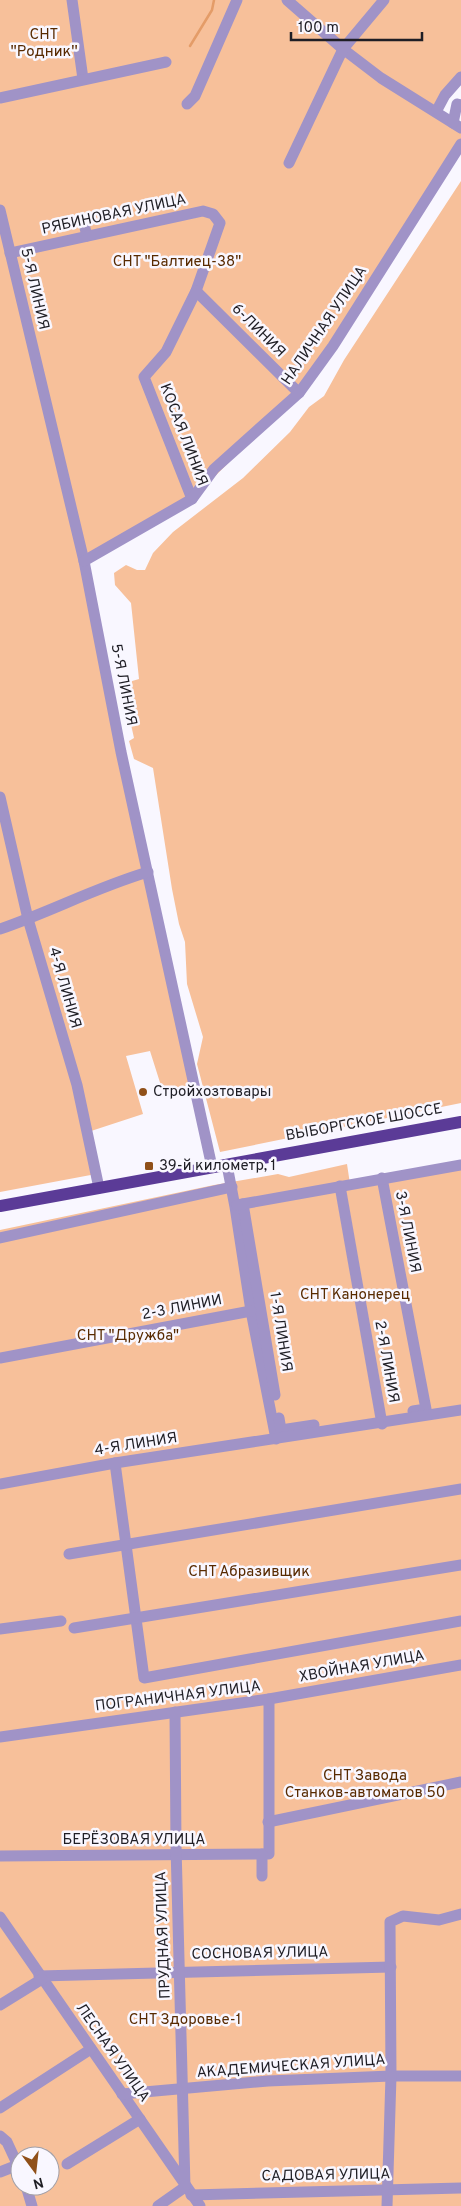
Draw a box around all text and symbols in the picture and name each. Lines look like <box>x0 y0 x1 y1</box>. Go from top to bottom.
scale bar <box>291 10 422 42</box>
text: 100 m <box>298 19 339 38</box>
park label: СНТ ''Родник'' <box>10 26 78 62</box>
street label: РЯБИНОВАЯ УЛИЦА <box>40 190 188 240</box>
street label: 5-Я ЛИНИЯ <box>15 246 53 332</box>
park label: СНТ "Балтиец-38" <box>113 253 241 272</box>
street label: НАЛИЧНАЯ УЛИЦА <box>278 263 372 389</box>
street label: 6-ЛИНИЯ <box>227 300 289 362</box>
street label: КОСАЯ ЛИНИЯ <box>155 381 211 489</box>
street label: 5-Я ЛИНИЯ <box>106 642 140 728</box>
street label: 4-Я ЛИНИЯ <box>43 945 85 1031</box>
place label: Стройхозтовары <box>153 1083 271 1102</box>
marker: Стройхозтовары <box>137 1086 149 1098</box>
street label: ВЫБОРГСКОЕ ШОССЕ <box>284 1100 444 1146</box>
place label: 39-й километр, 1 <box>159 1157 276 1176</box>
marker: 39-й километр, 1 <box>143 1160 155 1172</box>
street label: 3-Я ЛИНИЯ <box>390 1189 424 1275</box>
park label: СНТ Канонерец <box>300 1286 410 1305</box>
street label: 2-3 ЛИНИИ <box>140 1291 224 1325</box>
street label: 1-Я ЛИНИЯ <box>264 1291 296 1373</box>
street label: 2-Я ЛИНИЯ <box>369 1319 403 1405</box>
park label: СНТ "Дружба" <box>77 1327 179 1346</box>
street label: 4-Я ЛИНИЯ <box>93 1429 179 1461</box>
park label: СНТ Абразивщик <box>188 1563 310 1582</box>
street label: ХВОЙНАЯ УЛИЦА <box>297 1645 426 1687</box>
street label: ПОГРАНИЧНАЯ УЛИЦА <box>94 1677 262 1717</box>
park label: СНТ Завода Станков-автоматов 50 <box>285 1767 445 1803</box>
street label: БЕРЁЗОВАЯ УЛИЦА <box>63 1830 205 1850</box>
street label: ПРУДНАЯ УЛИЦА <box>152 1871 176 1999</box>
street label: СОСНОВАЯ УЛИЦА <box>191 1943 329 1965</box>
street label: ЛЕСНАЯ УЛИЦА <box>71 2000 153 2106</box>
park label: СНТ Здоровье-1 <box>129 2011 241 2030</box>
street label: АКАДЕМИЧЕСКАЯ УЛИЦА <box>196 2051 386 2083</box>
north arrow <box>10 2146 60 2196</box>
street label: САДОВАЯ УЛИЦА <box>261 2165 391 2187</box>
text: N <box>31 2173 45 2192</box>

